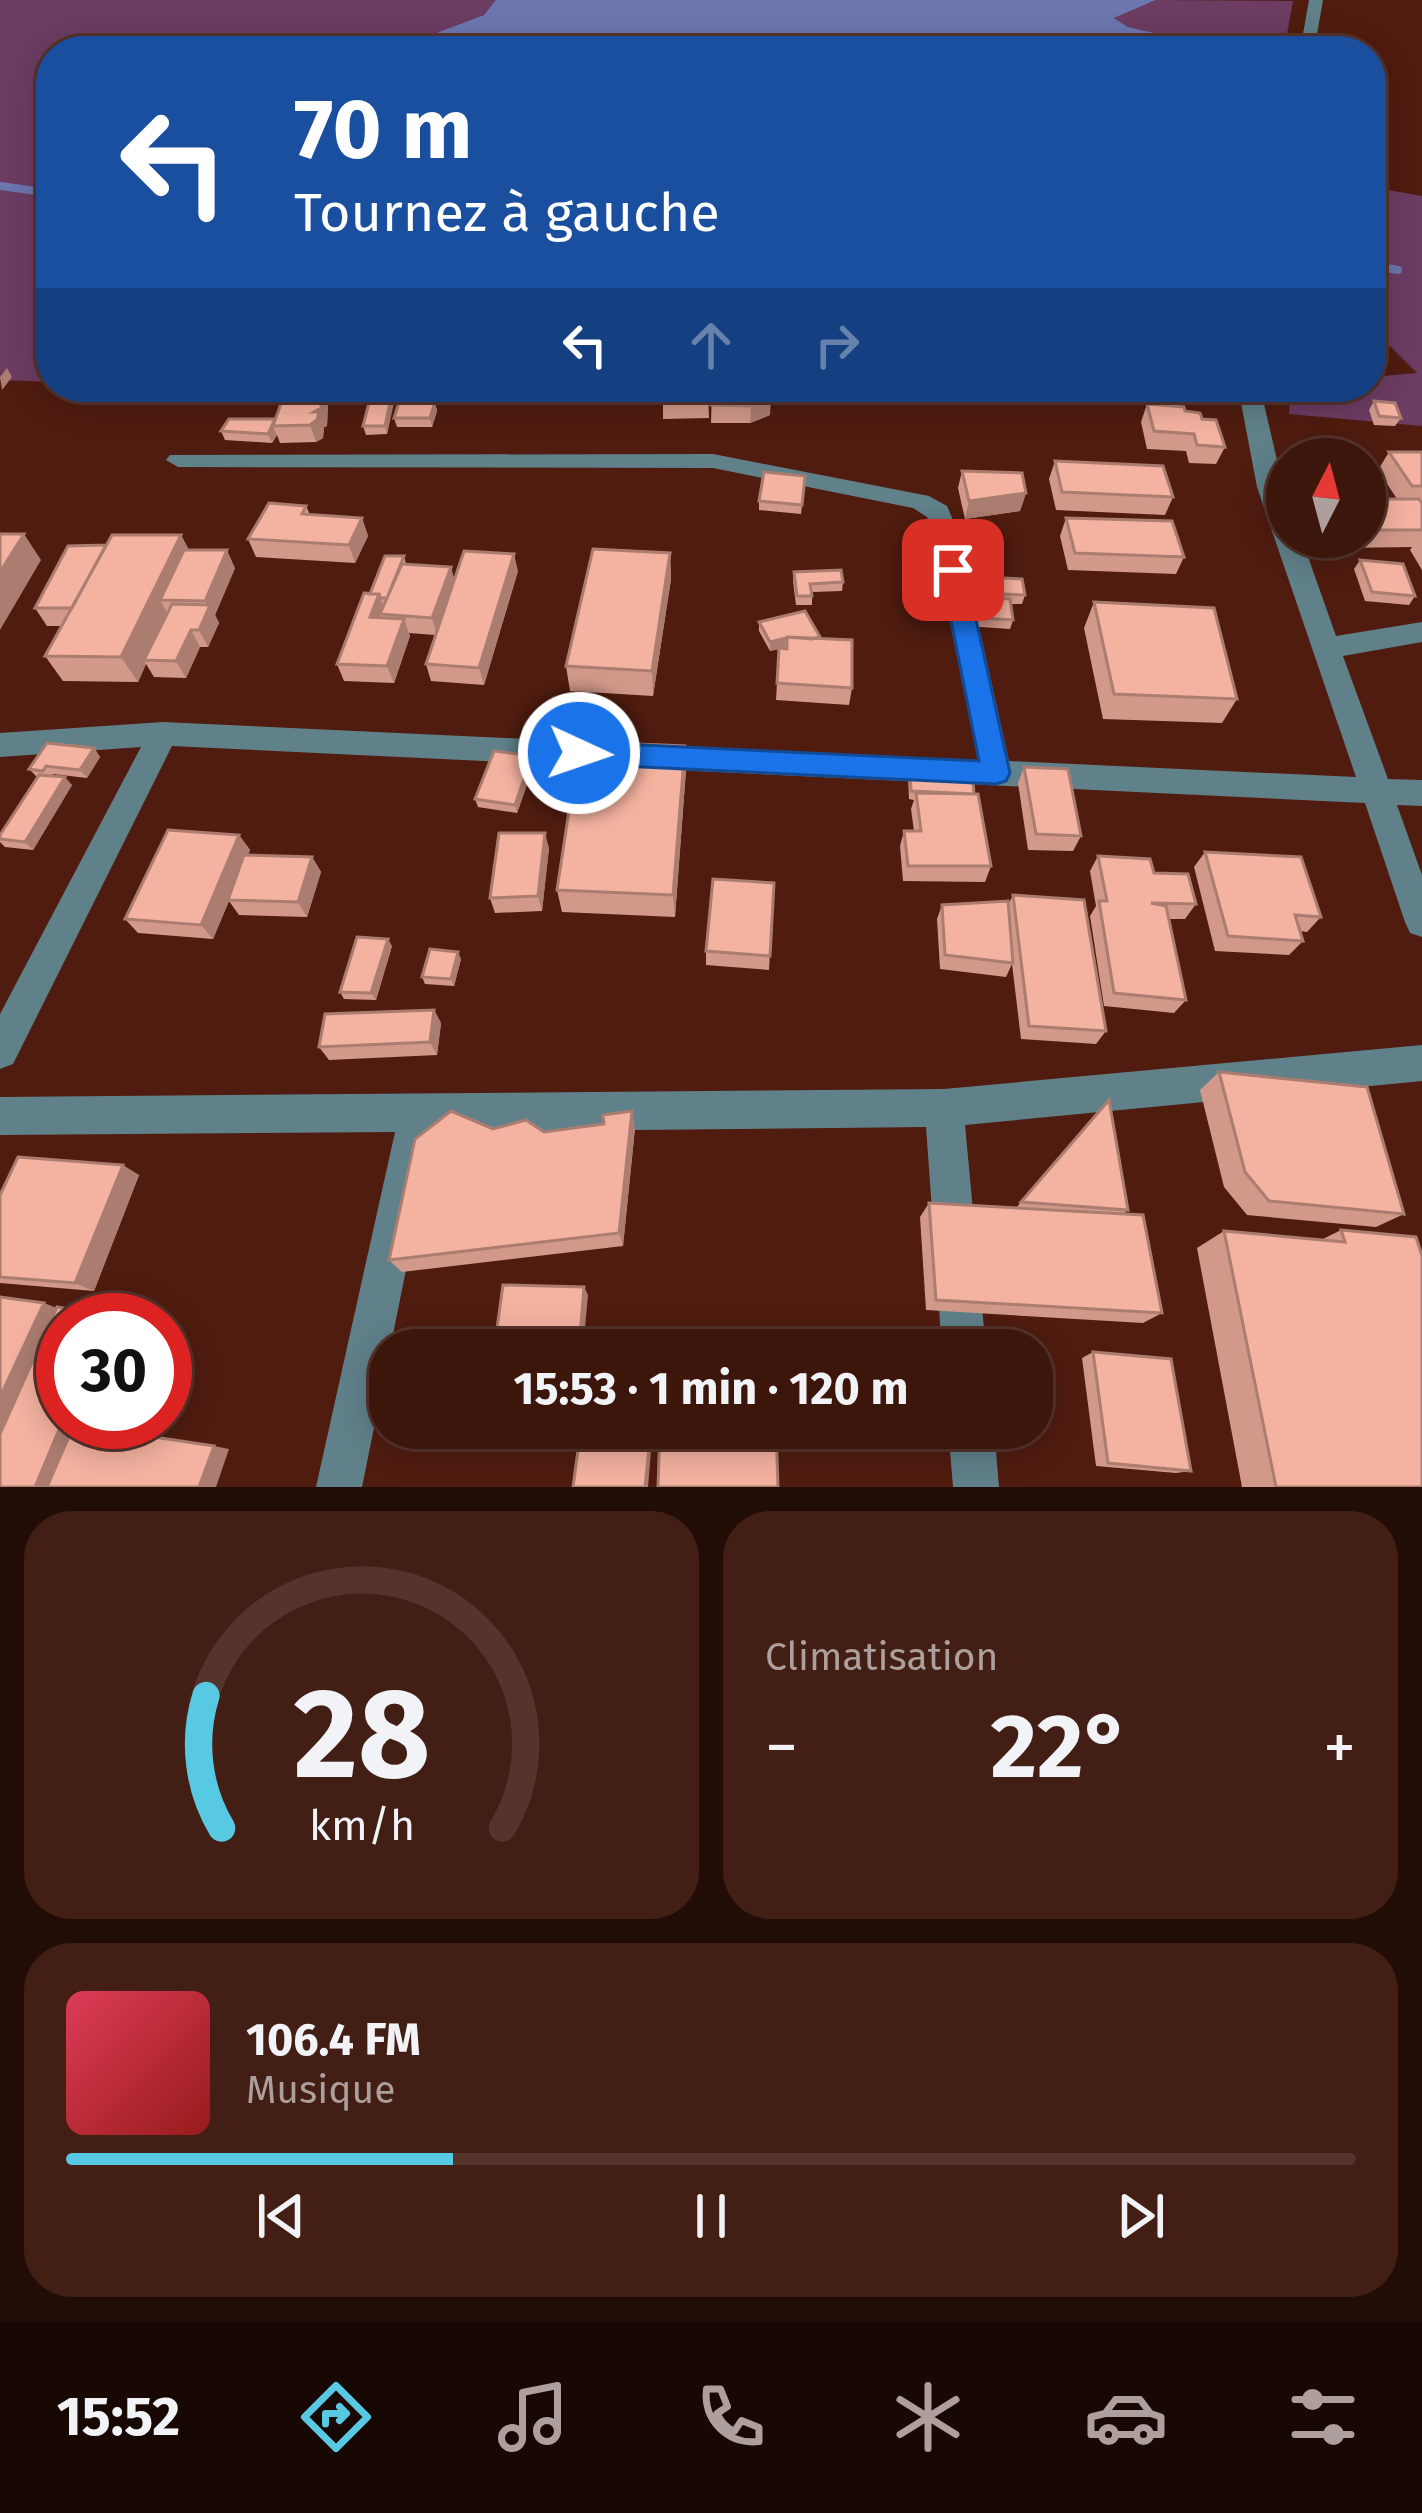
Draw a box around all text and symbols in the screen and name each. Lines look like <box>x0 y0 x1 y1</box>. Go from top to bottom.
text: 70 m <box>294 79 472 180</box>
icon: left <box>96 84 252 240</box>
text: Tournez à gauche <box>294 181 720 245</box>
icon: left <box>552 312 618 378</box>
icon: ahead <box>678 312 744 378</box>
icon: right <box>804 312 870 378</box>
north arrow <box>1266 438 1386 558</box>
map controls <box>1266 438 1386 558</box>
pin <box>902 519 1004 621</box>
icon: arrive <box>920 537 986 603</box>
position arrow <box>516 690 642 816</box>
speed limit sign: 30 <box>36 1293 192 1449</box>
text: 15:53 · 1 min · 120 m <box>514 1362 908 1416</box>
text: Climatisation <box>765 1634 998 1680</box>
text: 28 <box>293 1660 430 1810</box>
text: 22° <box>991 1693 1131 1801</box>
text: − <box>765 1708 798 1787</box>
text: + <box>1323 1708 1356 1787</box>
text: km/h <box>308 1800 415 1851</box>
text: 106.4 FM <box>246 2013 421 2067</box>
text: Musique <box>246 2067 396 2113</box>
icon: previous <box>248 2183 314 2249</box>
icon: pause <box>678 2183 744 2249</box>
icon: next <box>1108 2183 1174 2249</box>
icon: directions <box>294 2375 378 2459</box>
icon: music <box>491 2375 575 2459</box>
icon: phone <box>689 2375 773 2459</box>
icon: climate <box>886 2375 970 2459</box>
icon: car <box>1084 2375 1168 2459</box>
icon: filters <box>1281 2375 1365 2459</box>
text: 15:52 <box>57 2385 180 2449</box>

